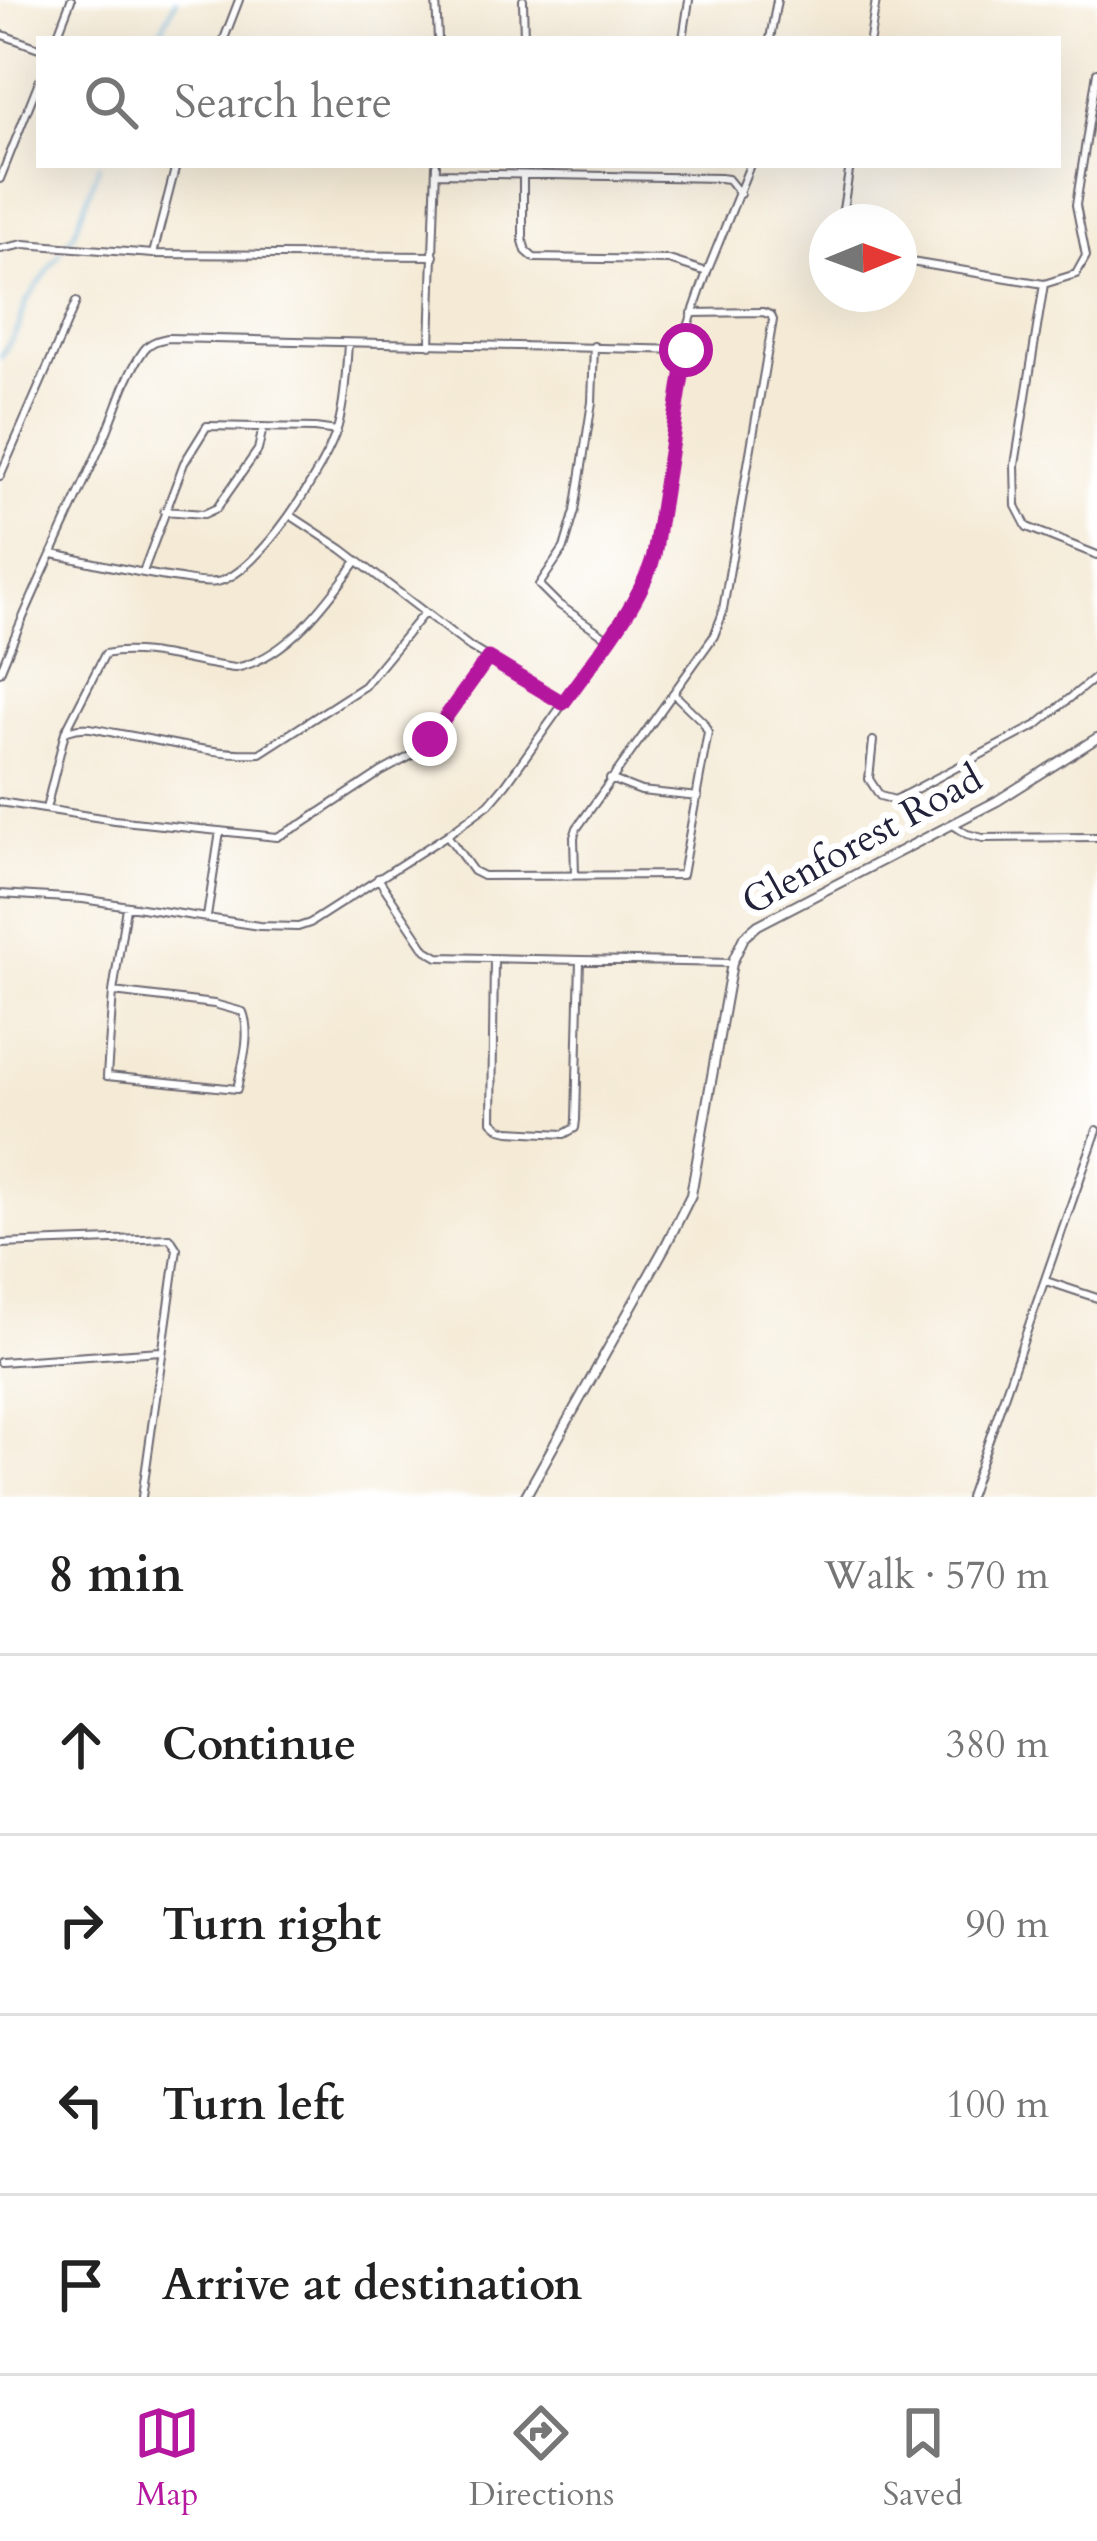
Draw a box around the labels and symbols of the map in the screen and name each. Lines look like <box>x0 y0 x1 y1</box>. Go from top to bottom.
north arrow <box>809 204 917 312</box>
route start <box>659 323 713 377</box>
route end <box>403 712 457 766</box>
street label: Glenforest Road <box>732 752 992 928</box>

